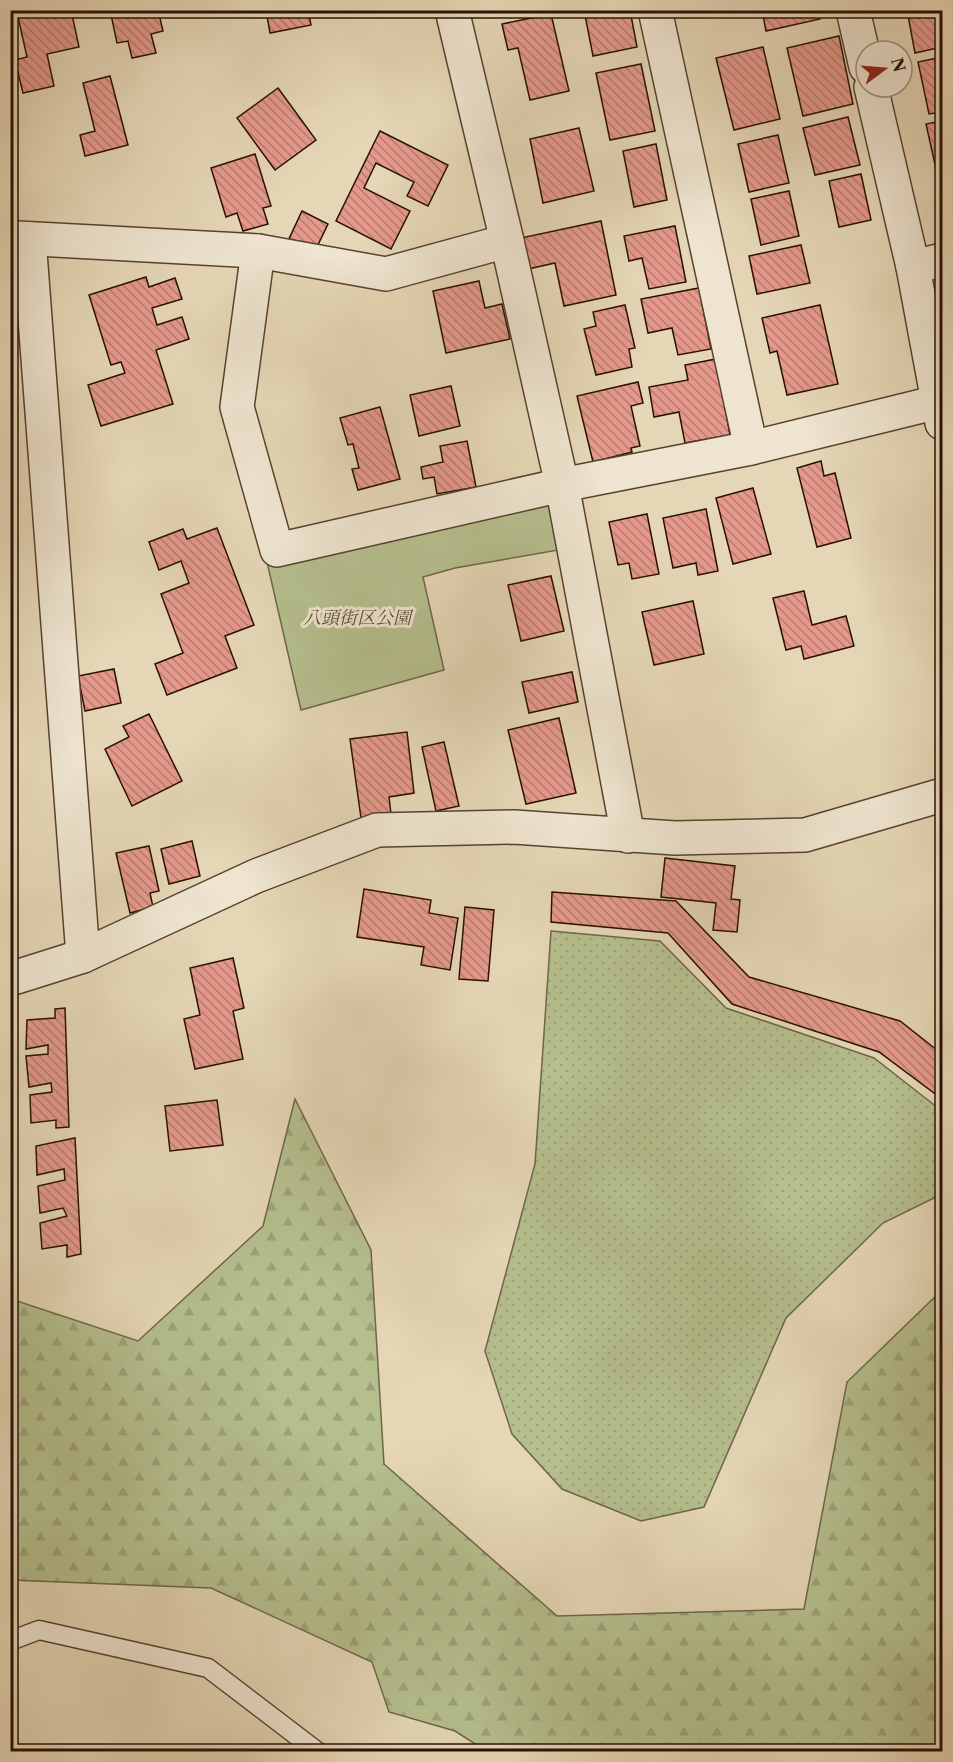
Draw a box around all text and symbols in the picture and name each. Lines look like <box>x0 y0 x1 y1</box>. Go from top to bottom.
north arrow <box>854 39 914 99</box>
text: N <box>887 55 910 74</box>
park label: 八頭街区公園 <box>303 607 414 629</box>

